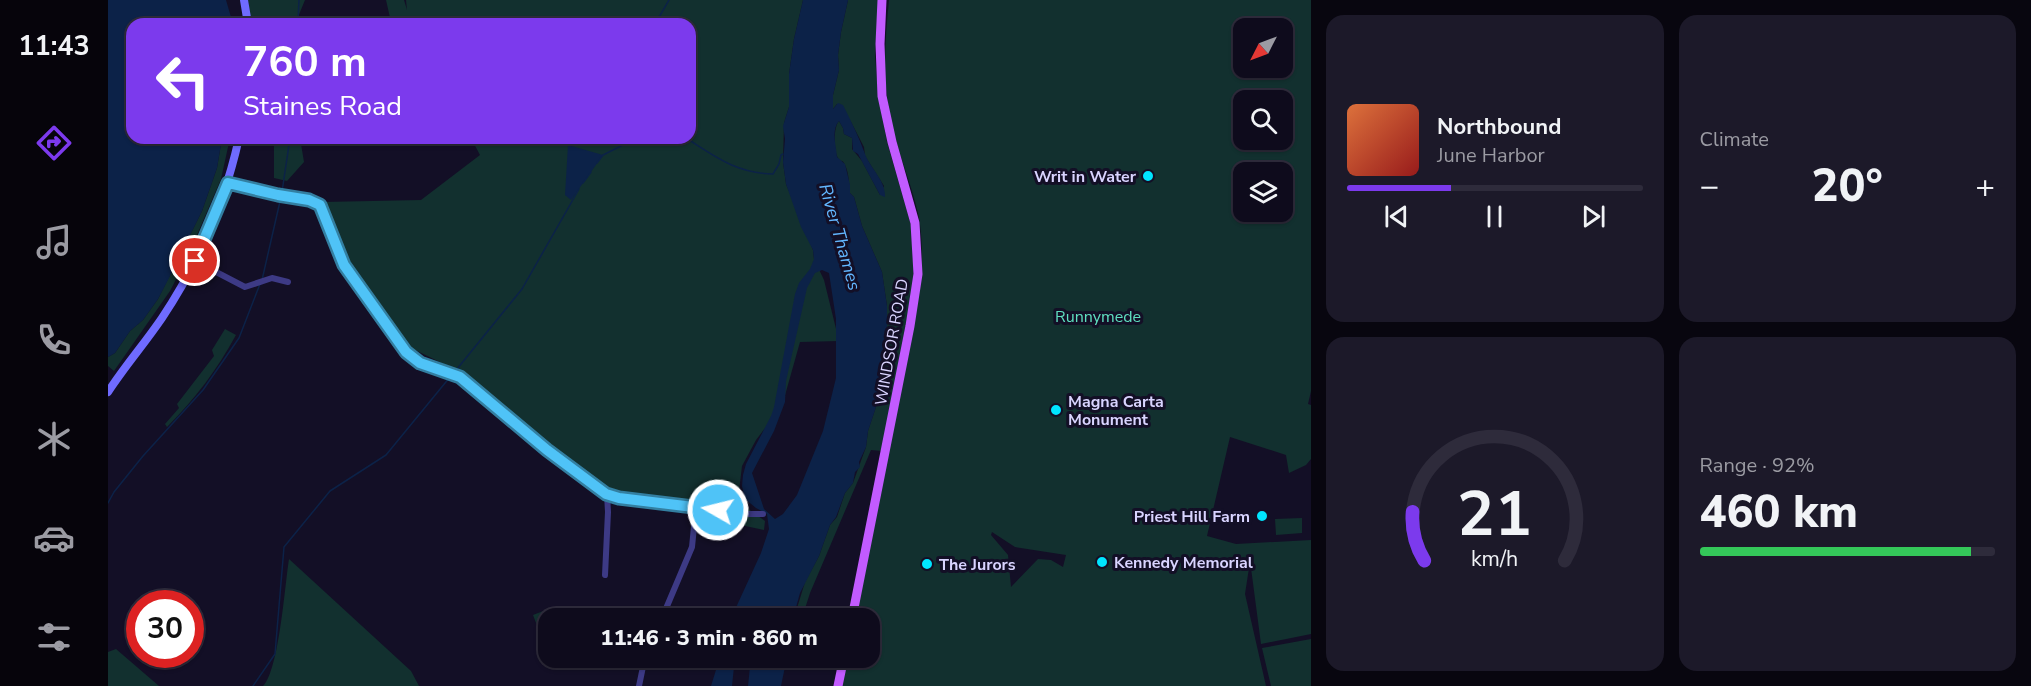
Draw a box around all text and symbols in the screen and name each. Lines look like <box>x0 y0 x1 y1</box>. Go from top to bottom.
north arrow <box>1233 18 1293 78</box>
map controls <box>1233 18 1293 222</box>
text: 11:43 <box>18 28 90 65</box>
text: 760 m <box>243 34 367 91</box>
icon: left <box>144 42 222 120</box>
text: Staines Road <box>243 88 402 125</box>
button: search <box>1233 90 1293 150</box>
text: Northbound <box>1437 112 1561 142</box>
icon: directions <box>33 122 75 164</box>
text: Climate <box>1700 126 1769 153</box>
text: June Harbor <box>1437 142 1545 169</box>
text: 20° <box>1812 156 1883 217</box>
button: layers <box>1233 162 1293 222</box>
text: − <box>1700 164 1719 209</box>
text: + <box>1975 164 1995 209</box>
place label: Writ in Water <box>1034 166 1137 188</box>
marker: Writ in Water <box>1141 169 1155 183</box>
water label: River Thames <box>813 181 867 293</box>
icon: previous <box>1380 200 1413 233</box>
icon: pause <box>1478 200 1511 233</box>
icon: next <box>1577 200 1610 233</box>
icon: music <box>33 221 75 263</box>
pin <box>169 235 220 286</box>
icon: arrive <box>178 244 211 277</box>
street label: WINDSOR ROAD <box>870 277 914 407</box>
park label: Runnymede <box>1055 306 1141 328</box>
icon: phone <box>33 319 75 361</box>
place label: Magna Carta Monument <box>1068 391 1164 431</box>
marker: Magna Carta Monument <box>1049 403 1063 417</box>
icon: climate <box>33 418 75 460</box>
text: Range · 92% <box>1700 452 1815 479</box>
text: 21 <box>1457 472 1532 557</box>
position arrow <box>686 478 750 542</box>
text: 460 km <box>1700 482 1858 543</box>
place label: Priest Hill Farm <box>1134 506 1250 528</box>
marker: Priest Hill Farm <box>1255 509 1269 523</box>
icon: car <box>33 517 75 559</box>
text: km/h <box>1471 544 1518 574</box>
place label: Kennedy Memorial <box>1114 552 1253 574</box>
place label: The Jurors <box>939 554 1016 576</box>
marker: Kennedy Memorial <box>1095 555 1109 569</box>
marker: The Jurors <box>920 557 934 571</box>
speed limit sign: 30 <box>126 590 204 668</box>
icon: filters <box>33 616 75 658</box>
text: 11:46 · 3 min · 860 m <box>600 623 818 653</box>

